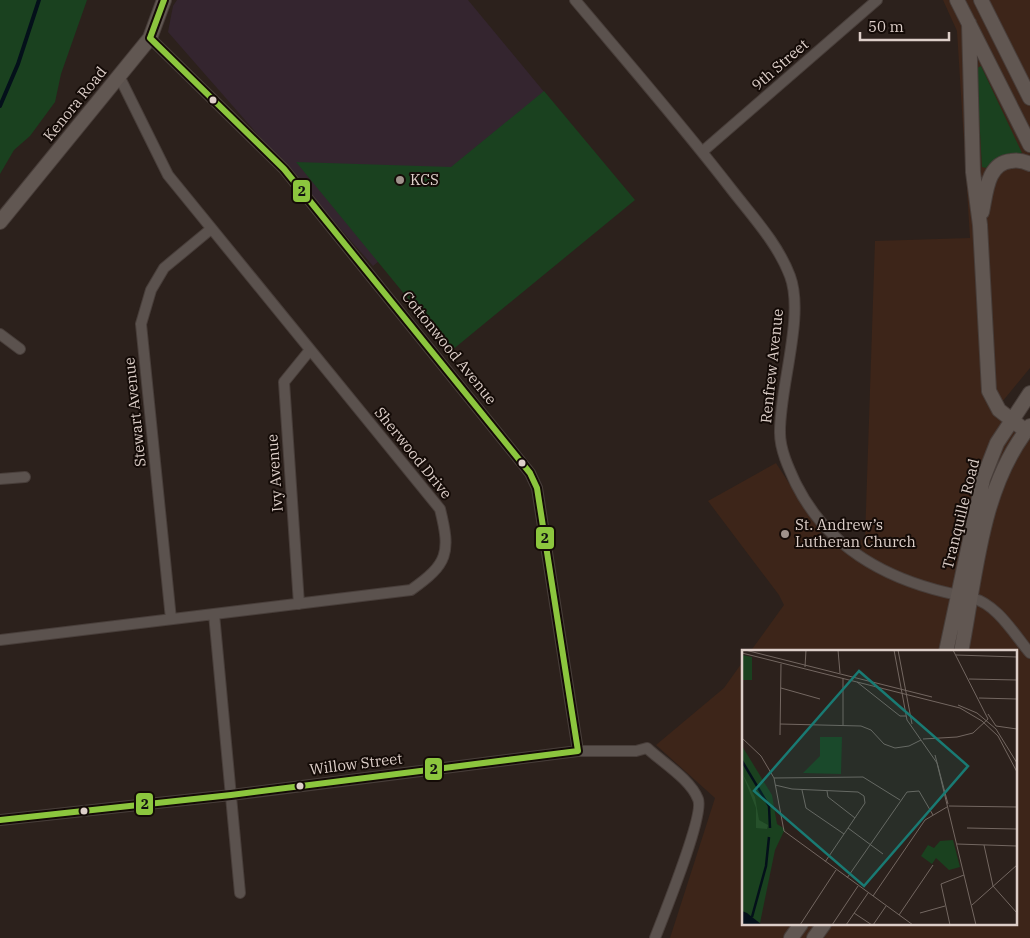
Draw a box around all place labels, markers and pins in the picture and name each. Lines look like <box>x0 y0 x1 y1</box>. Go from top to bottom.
unlabelled marker <box>208 95 218 105</box>
place label: KCS <box>410 170 439 189</box>
marker: KCS <box>394 174 406 186</box>
unlabelled marker <box>517 458 527 468</box>
place label: St. Andrew’s Lutheran Church <box>795 515 916 551</box>
marker: St. Andrew’s Lutheran Church <box>779 528 791 540</box>
unlabelled marker <box>295 781 305 791</box>
unlabelled marker <box>79 806 89 816</box>

